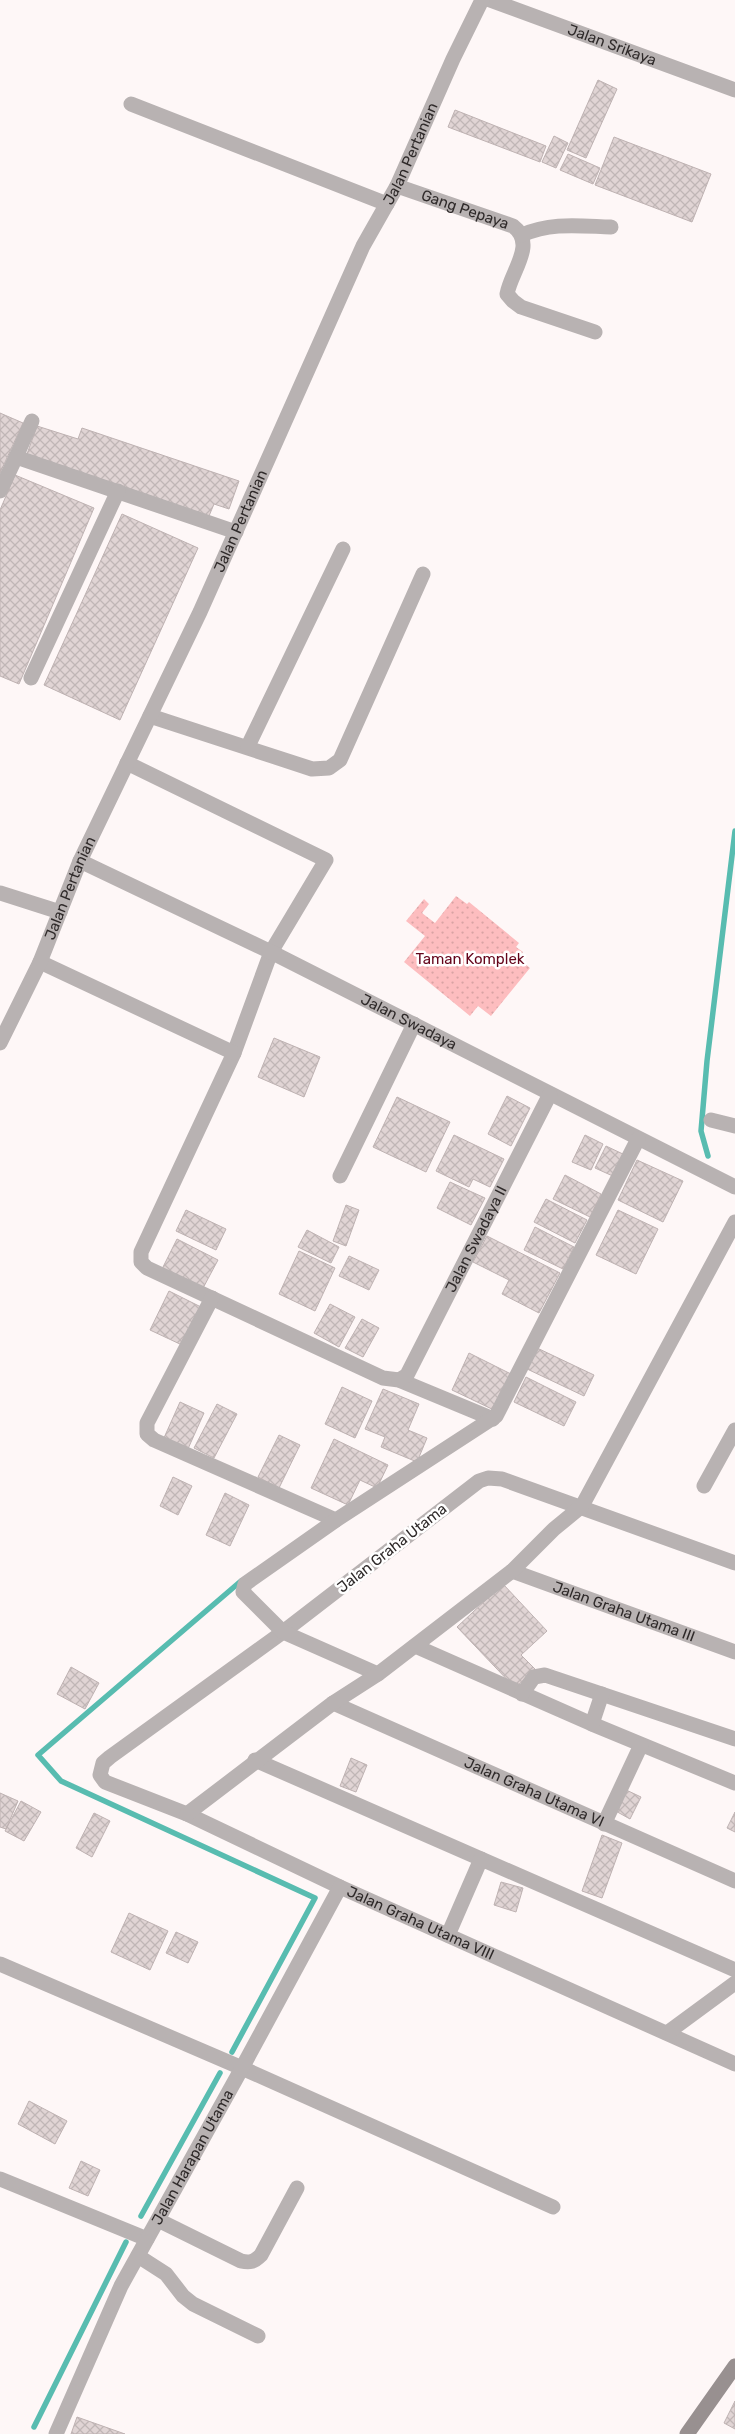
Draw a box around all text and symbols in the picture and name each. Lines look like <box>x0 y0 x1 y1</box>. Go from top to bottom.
street label: Jalan Srikaya <box>565 20 659 69</box>
street label: Jalan Pertanian <box>379 100 442 208</box>
street label: Gang Pepaya <box>419 186 511 233</box>
street label: Jalan Pertanian <box>210 467 271 575</box>
street label: Jalan Pertanian <box>41 833 99 943</box>
park label: Taman Komplek <box>415 950 525 968</box>
street label: Jalan Swadaya <box>358 990 460 1054</box>
street label: Jalan Swadaya II <box>442 1183 511 1295</box>
street label: Jalan Graha Utama <box>334 1500 450 1596</box>
street label: Jalan Graha Utama III <box>550 1578 697 1646</box>
street label: Jalan Graha Utama VI <box>461 1753 607 1831</box>
street label: Jalan Graha Utama VIII <box>344 1882 497 1964</box>
street label: Jalan Harapan Utama <box>148 2087 237 2228</box>

